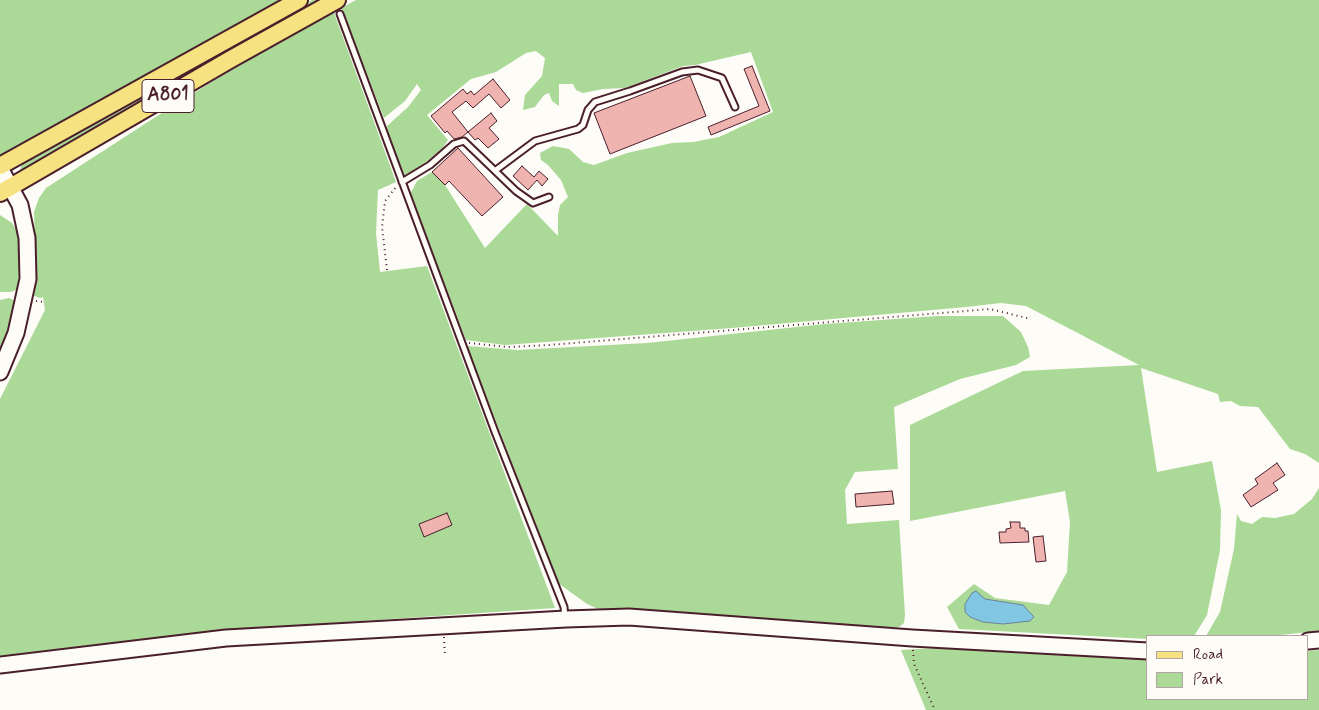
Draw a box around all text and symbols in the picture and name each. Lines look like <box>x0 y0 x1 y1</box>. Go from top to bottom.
road number: A801 <box>142 80 194 112</box>
legend <box>1146 635 1309 700</box>
text: Road <box>1193 645 1223 665</box>
text: Park <box>1193 670 1223 690</box>

